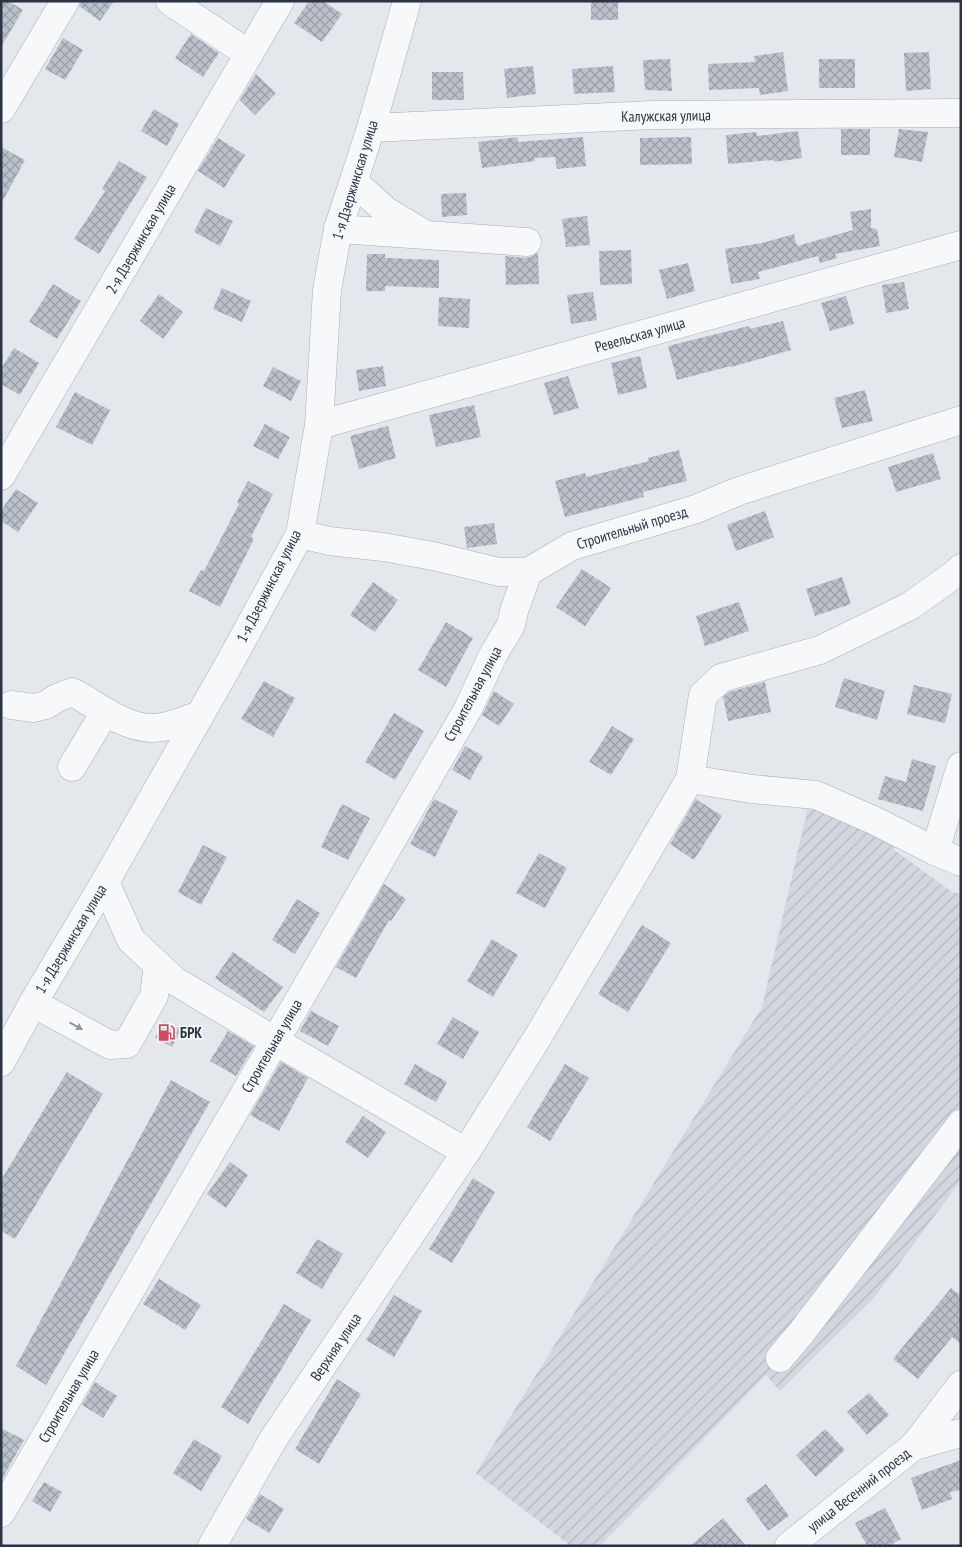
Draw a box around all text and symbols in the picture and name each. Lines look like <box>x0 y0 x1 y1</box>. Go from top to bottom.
street label: Калужская улица <box>621 105 711 126</box>
street label: 1-я Дзержинская улица <box>327 118 382 242</box>
street label: 2-я Дзержинская улица <box>101 180 180 297</box>
street label: Ревельская улица <box>593 313 687 356</box>
street label: Строительный проезд <box>574 502 690 553</box>
street label: 1-я Дзержинская улица <box>232 526 305 645</box>
street label: Строительная улица <box>440 643 506 745</box>
street label: 1-я Дзержинская улица <box>31 881 111 997</box>
street label: Строительная улица <box>237 996 306 1096</box>
one-way arrow <box>69 1022 84 1030</box>
fuel station icon: БРК <box>156 1023 176 1043</box>
place label: БРК <box>180 1023 202 1042</box>
street label: Верхняя улица <box>306 1309 365 1384</box>
street label: Строительная улица <box>34 1346 103 1446</box>
street label: улица Весенний проезд <box>803 1443 914 1536</box>

